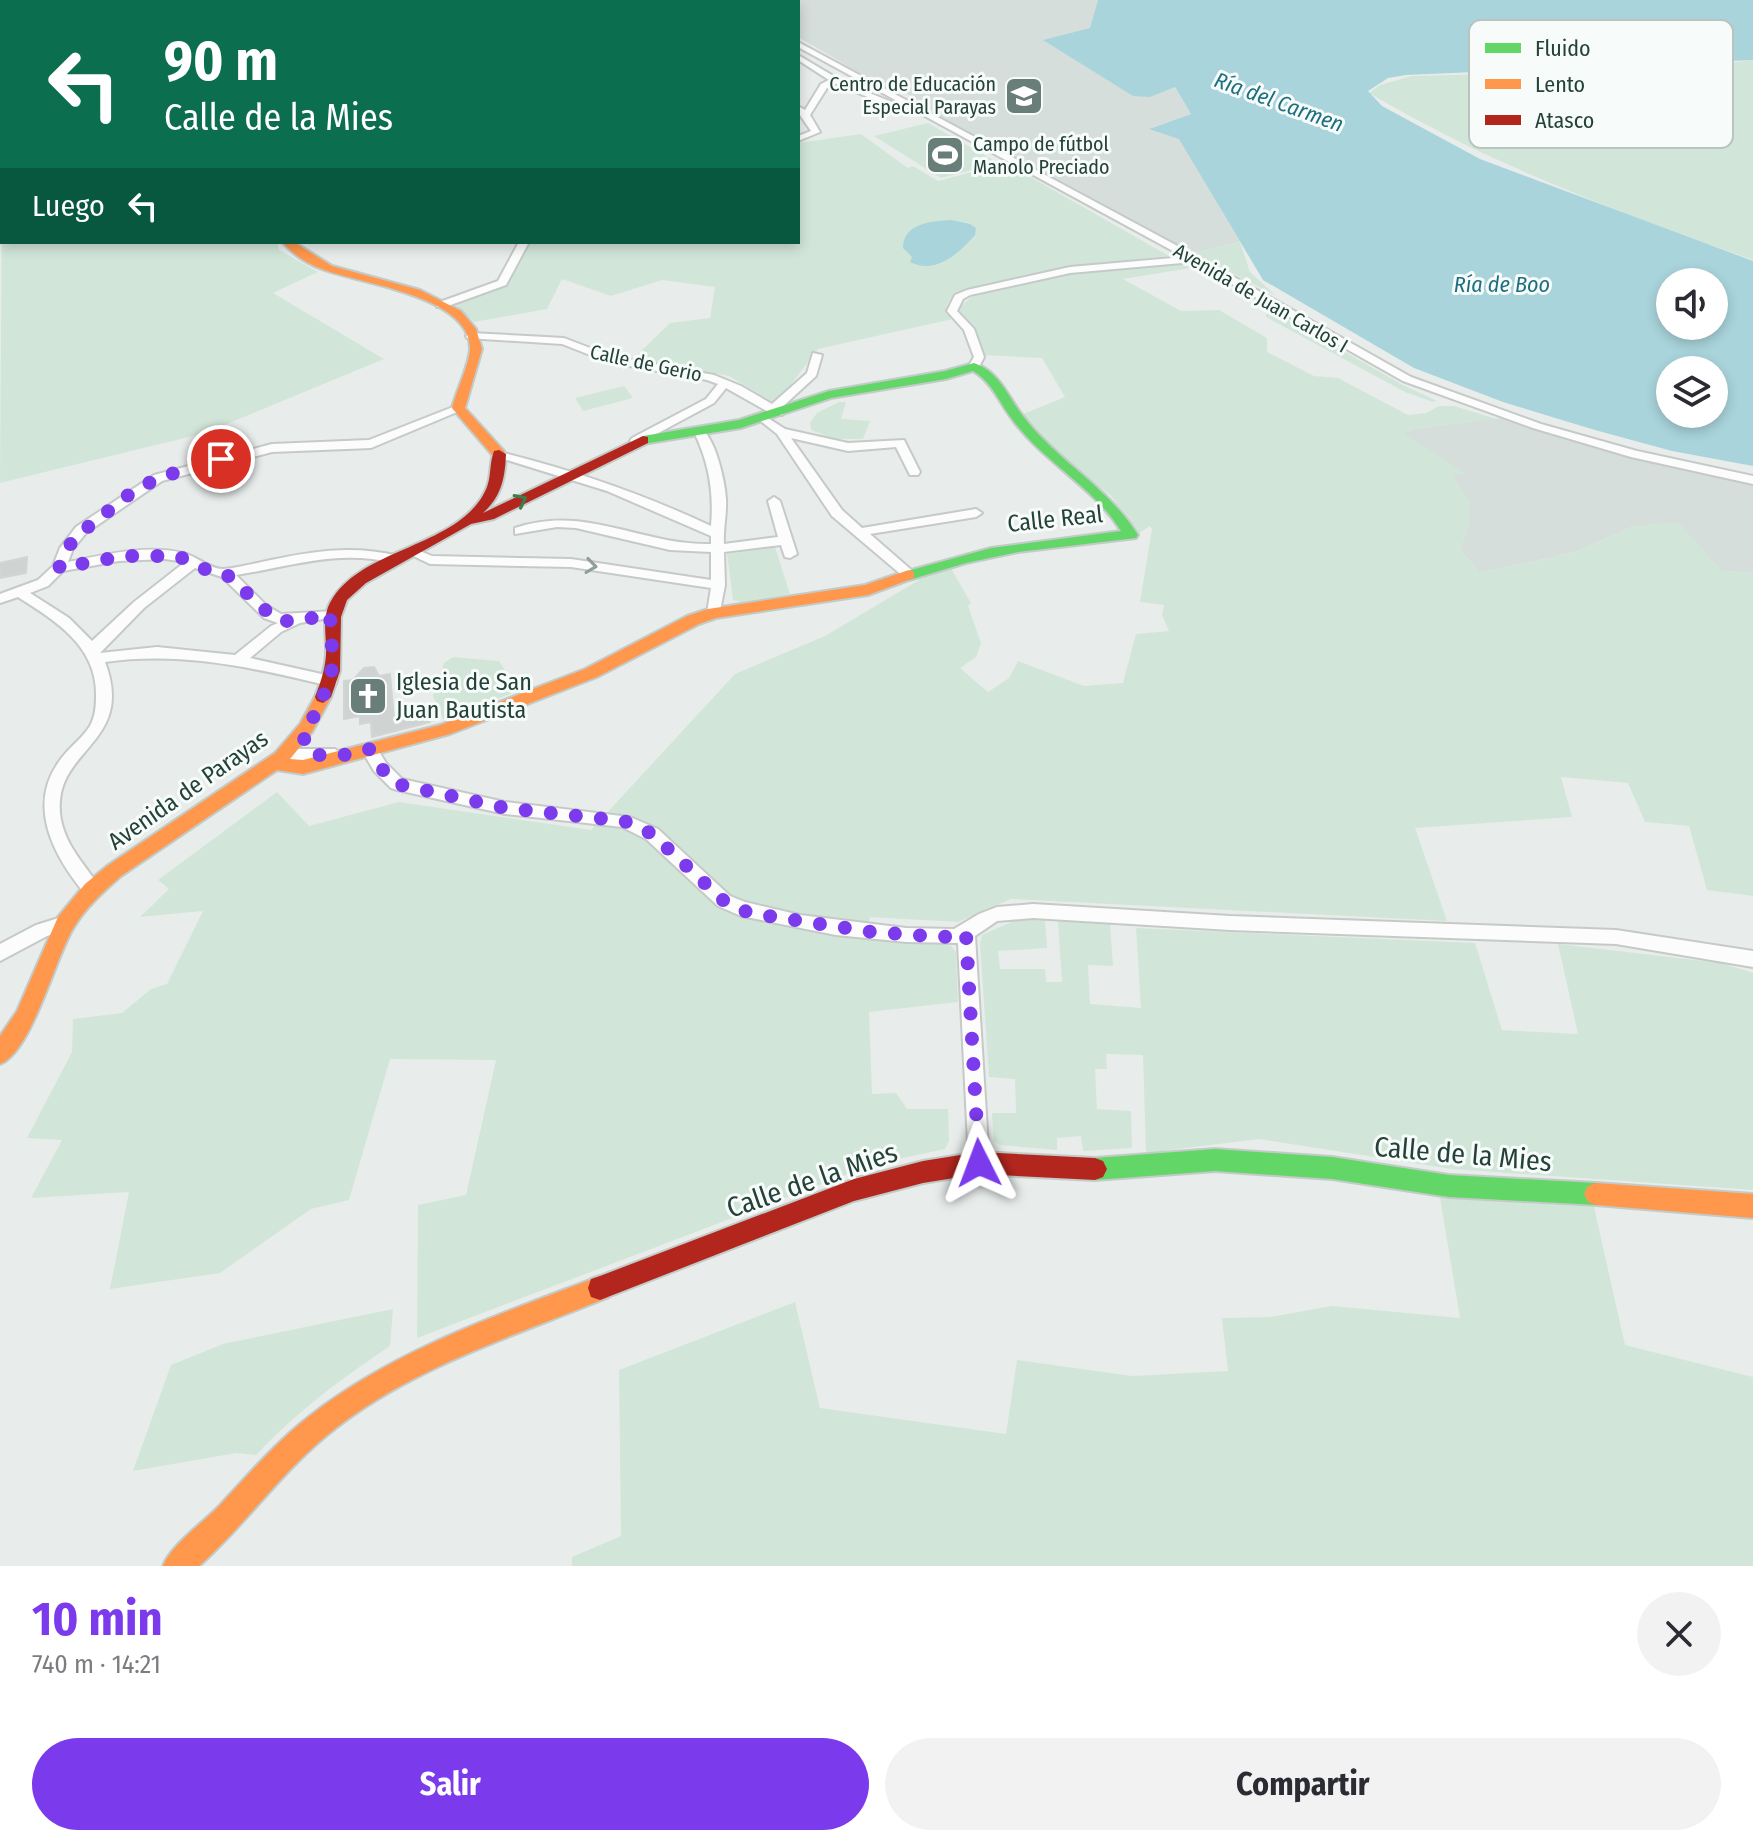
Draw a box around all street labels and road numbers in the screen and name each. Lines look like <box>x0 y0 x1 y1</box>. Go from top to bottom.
street label: Avenida de Juan Carlos I <box>1170 238 1352 358</box>
street label: Calle de Gerio <box>588 339 704 387</box>
street label: Calle Real <box>1006 500 1104 538</box>
street label: Avenida de Parayas <box>103 724 273 856</box>
street label: Calle de la Mies <box>1373 1130 1553 1178</box>
street label: Calle de la Mies <box>722 1135 902 1225</box>

